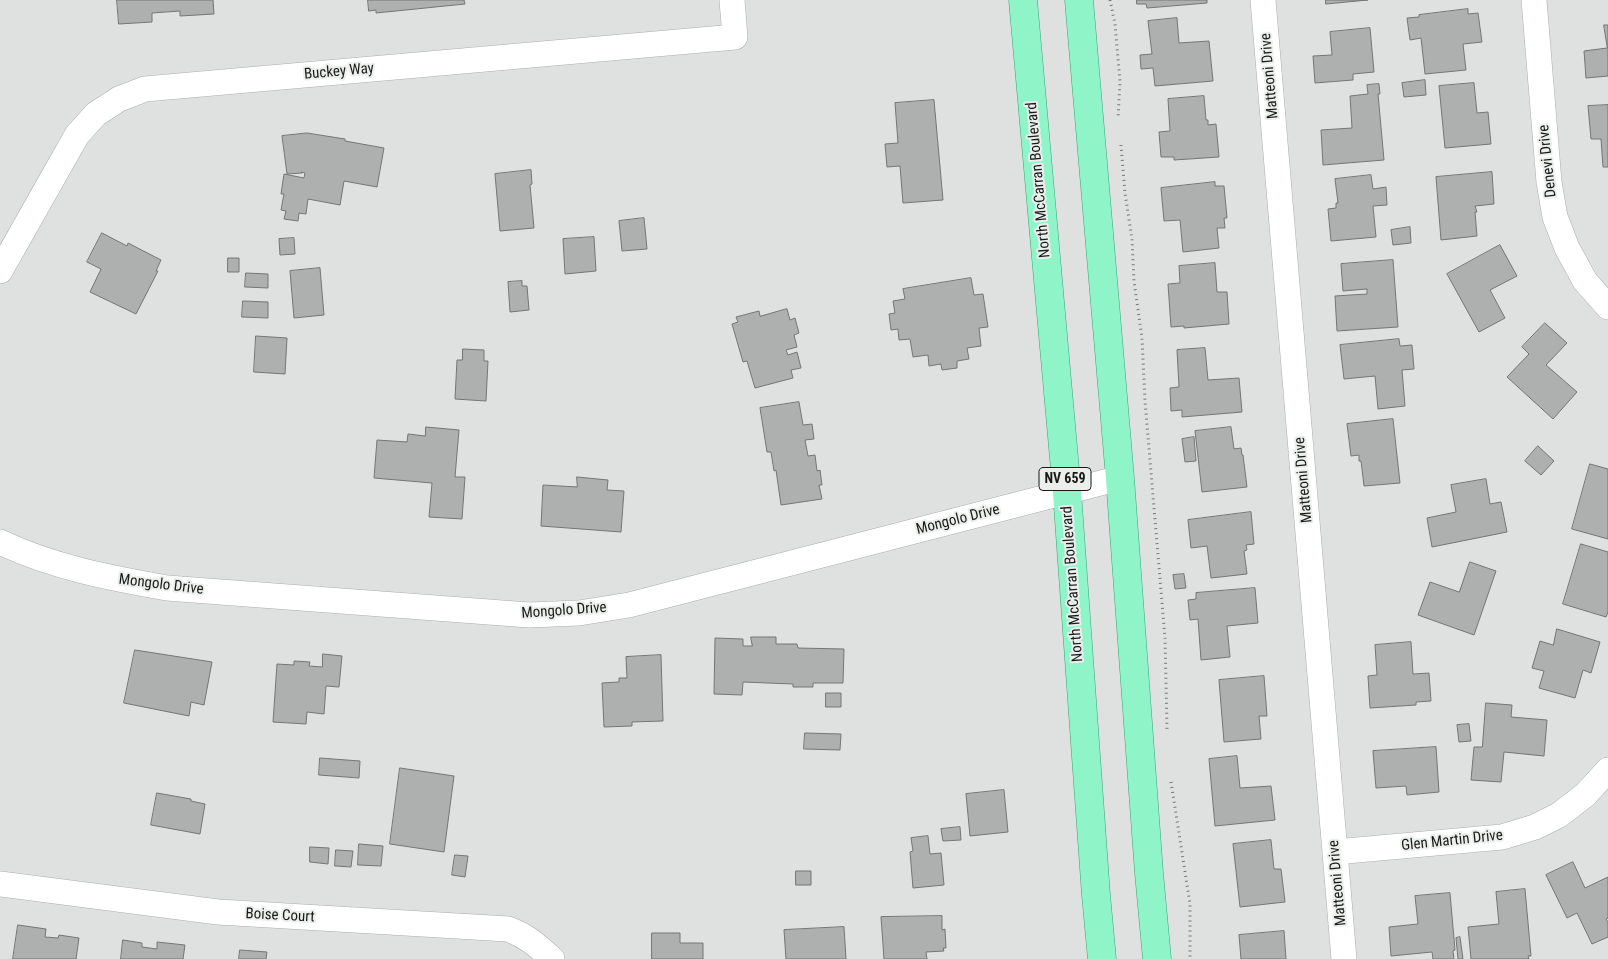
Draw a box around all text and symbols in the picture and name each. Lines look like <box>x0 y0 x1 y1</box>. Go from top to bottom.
street label: Matteoni Drive <box>1257 32 1283 120</box>
street label: Buckey Way <box>303 60 375 84</box>
street label: North McCarran Boulevard <box>1023 101 1055 259</box>
street label: Denevi Drive <box>1535 124 1561 198</box>
street label: Matteoni Drive <box>1291 436 1317 524</box>
road number: NV 659 <box>1039 468 1091 490</box>
street label: Mongolo Drive <box>914 501 1002 539</box>
street label: North McCarran Boulevard <box>1059 505 1087 663</box>
street label: Mongolo Drive <box>118 571 204 599</box>
street label: Mongolo Drive <box>521 599 607 623</box>
street label: Glen Martin Drive <box>1400 827 1504 855</box>
street label: Matteoni Drive <box>1325 839 1351 927</box>
street label: Boise Court <box>245 905 315 927</box>

